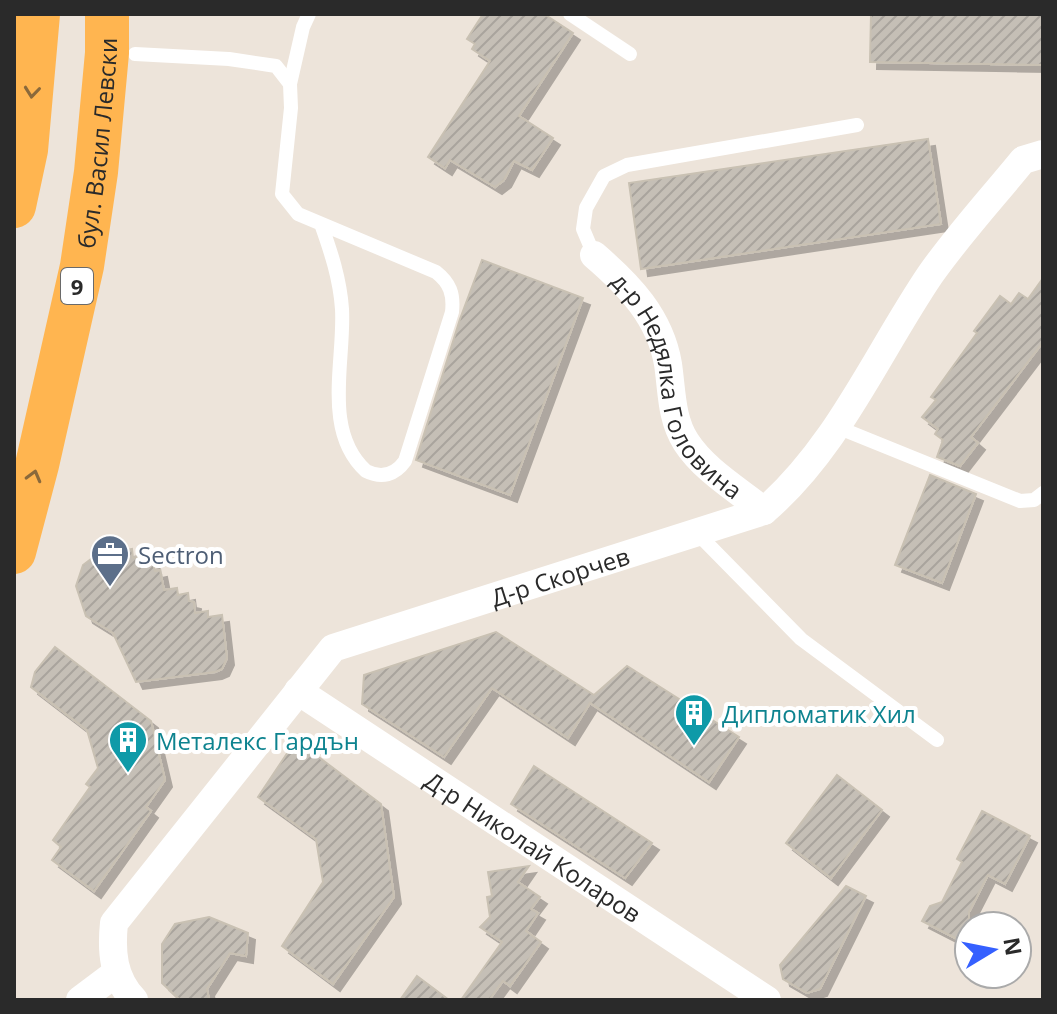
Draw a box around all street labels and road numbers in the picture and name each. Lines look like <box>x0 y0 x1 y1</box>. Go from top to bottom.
street label: бул. Васил Левски <box>68 38 124 250</box>
street label: д-р Недялка Головина <box>605 264 750 506</box>
road number: 9 <box>61 268 93 304</box>
street label: Д-р Скорчев <box>486 538 633 613</box>
street label: Д-р Николай Коларов <box>419 763 648 929</box>

